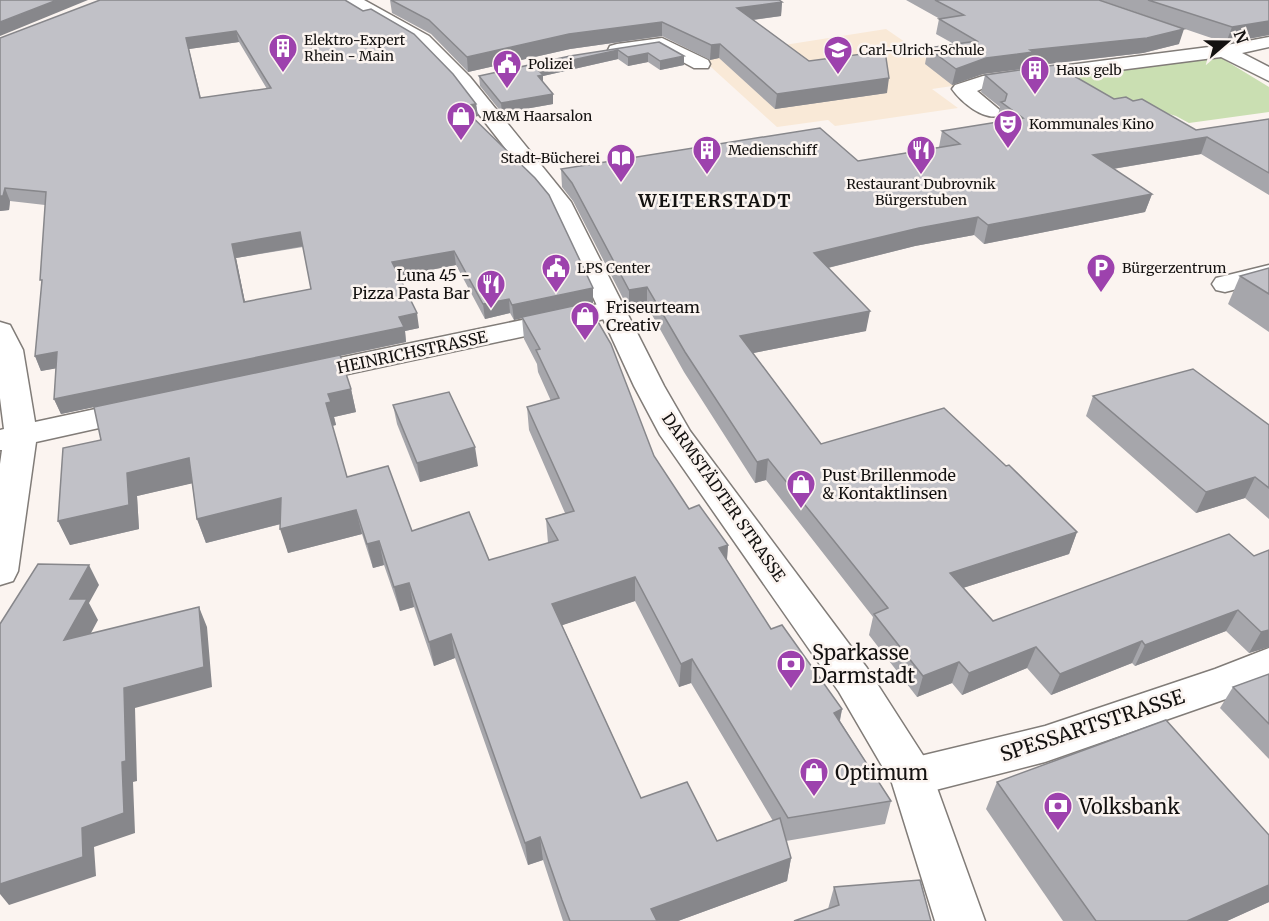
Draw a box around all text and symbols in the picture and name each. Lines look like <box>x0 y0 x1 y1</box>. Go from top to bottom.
north arrow <box>1197 12 1257 72</box>
text: N <box>1230 28 1253 47</box>
place label: Elektro-Expert Rhein - Main <box>304 31 406 65</box>
building icon: Elektro-Expert Rhein - Main <box>267 32 299 74</box>
school or university icon: Carl-Ulrich-Schule <box>822 34 854 76</box>
place label: Carl-Ulrich-Schule <box>859 41 984 59</box>
public building icon: Polizei <box>491 48 523 90</box>
building icon: Haus gelb <box>1019 54 1051 96</box>
place label: Polizei <box>528 55 574 73</box>
place label: Haus gelb <box>1056 61 1122 79</box>
shop icon: M&M Haarsalon <box>445 100 477 142</box>
place label: M&M Haarsalon <box>482 107 592 125</box>
theatre icon: Kommunales Kino <box>992 108 1024 150</box>
place label: Kommunales Kino <box>1029 115 1154 133</box>
building icon: Medienschiff <box>691 134 723 176</box>
restaurant icon: Restaurant Dubrovnik Bürgerstuben <box>905 134 937 176</box>
place label: Medienschiff <box>728 141 818 159</box>
library icon: Stadt-Bücherei <box>605 142 637 184</box>
place label: Stadt-Bücherei <box>500 149 600 167</box>
place label: Restaurant Dubrovnik Bürgerstuben <box>846 175 996 209</box>
district label: WEITERSTADT <box>637 189 792 212</box>
public building icon: LPS Center <box>540 252 572 294</box>
parking icon: Bürgerzentrum <box>1085 252 1117 294</box>
place label: LPS Center <box>577 259 650 277</box>
place label: Bürgerzentrum <box>1122 259 1226 277</box>
place label: Luna 45 - Pizza Pasta Bar <box>352 265 470 303</box>
restaurant icon: Luna 45 - Pizza Pasta Bar <box>475 268 507 310</box>
place label: Friseurteam Creativ <box>606 297 700 335</box>
shop icon: Friseurteam Creativ <box>569 300 601 342</box>
street label: HEINRICHSTRASSE <box>335 326 490 378</box>
street label: DARMSTÄDTER STRASSE <box>658 409 790 586</box>
place label: Pust Brillenmode & Kontaktlinsen <box>822 465 956 503</box>
shop icon: Pust Brillenmode & Kontaktlinsen <box>785 468 817 510</box>
place label: Sparkasse Darmstadt <box>812 640 915 688</box>
bank icon: Sparkasse Darmstadt <box>775 648 807 690</box>
street label: SPESSARTSTRASSE <box>997 683 1188 767</box>
shop icon: Optimum <box>798 756 830 798</box>
place label: Optimum <box>835 760 928 785</box>
bank icon: Volksbank <box>1042 790 1074 832</box>
place label: Volksbank <box>1078 794 1180 819</box>

